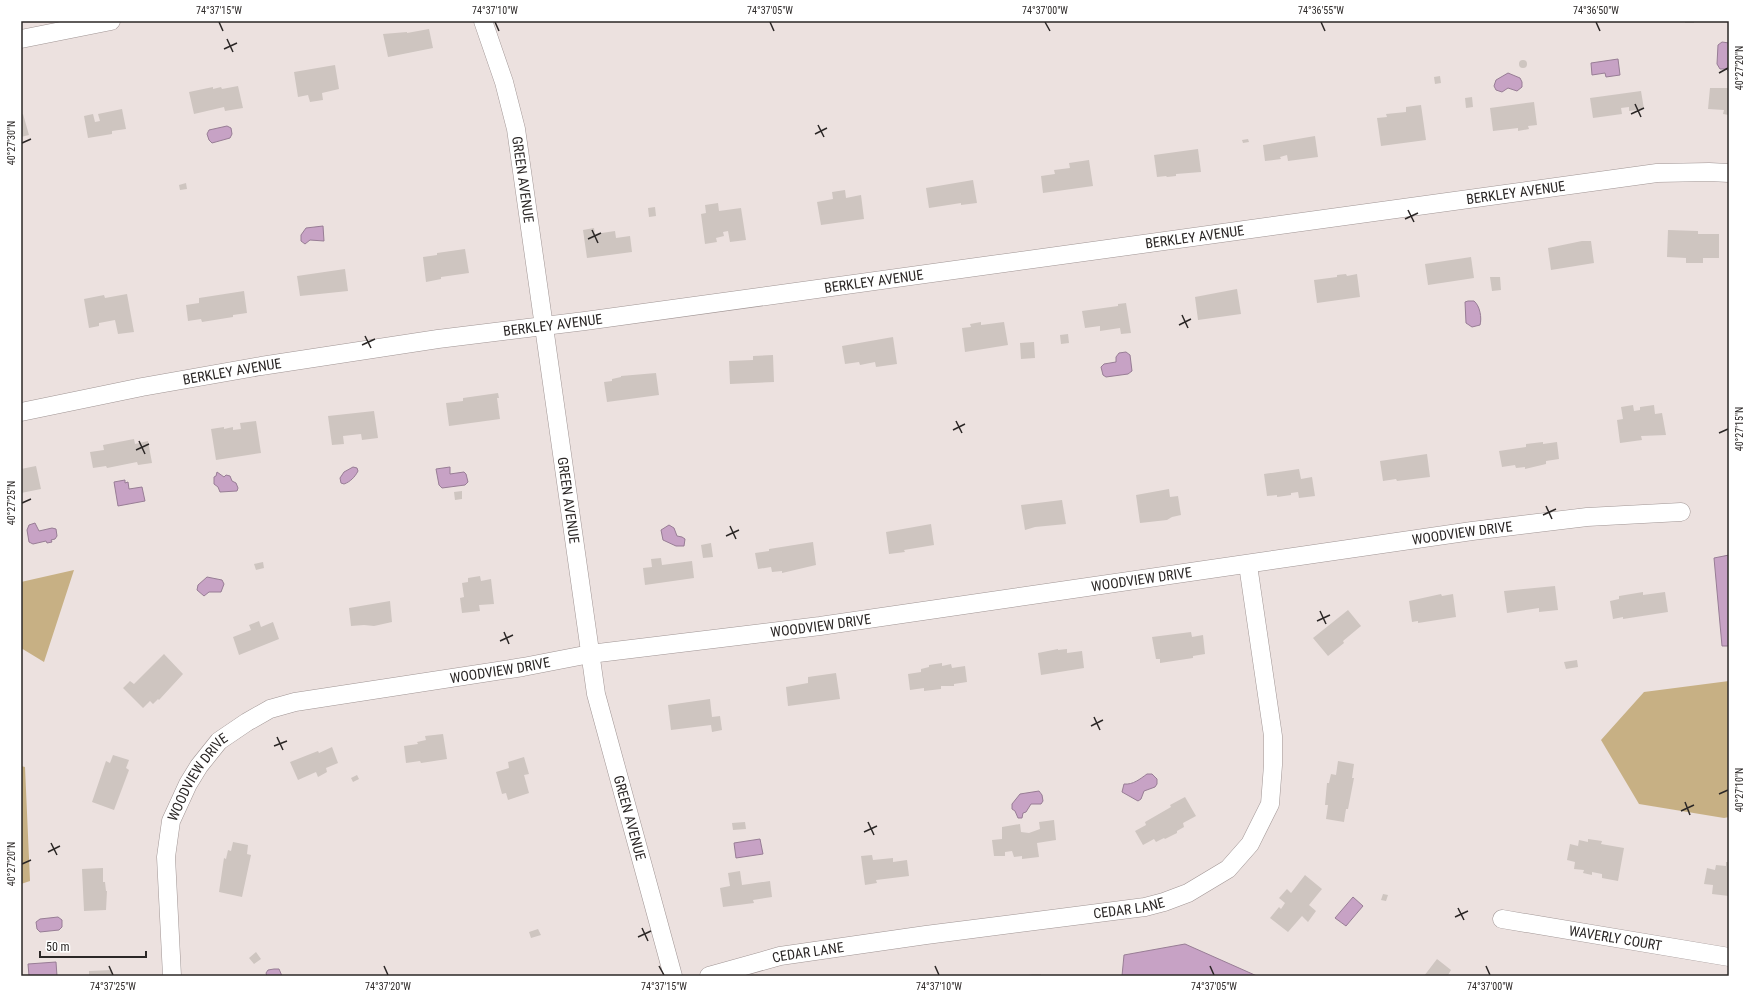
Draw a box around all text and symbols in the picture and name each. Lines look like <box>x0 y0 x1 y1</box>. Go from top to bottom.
text: 74°37'15"W <box>196 5 242 16</box>
text: 74°37'10"W <box>472 5 518 16</box>
text: 74°37'05"W <box>747 5 793 16</box>
text: 74°37'00"W <box>1022 5 1068 16</box>
text: 74°36'55"W <box>1298 5 1344 16</box>
text: 74°36'50"W <box>1573 5 1619 16</box>
text: 40°27'20"N <box>1734 46 1745 90</box>
text: 40°27'30"N <box>6 121 17 165</box>
street label: GREEN AVENUE <box>509 135 537 224</box>
street label: BERKLEY AVENUE <box>1465 178 1566 207</box>
street label: BERKLEY AVENUE <box>1144 222 1245 252</box>
street label: BERKLEY AVENUE <box>823 266 924 296</box>
street label: BERKLEY AVENUE <box>502 311 603 339</box>
street label: BERKLEY AVENUE <box>182 355 282 388</box>
text: 40°27'15"N <box>1734 407 1745 451</box>
street label: GREEN AVENUE <box>555 456 583 545</box>
text: 40°27'25"N <box>6 481 17 525</box>
street label: WOODVIEW DRIVE <box>1411 518 1513 548</box>
street label: WOODVIEW DRIVE <box>1090 564 1193 594</box>
street label: WOODVIEW DRIVE <box>770 611 872 640</box>
street label: WOODVIEW DRIVE <box>449 654 552 686</box>
street label: WOODVIEW DRIVE <box>164 730 230 824</box>
text: 40°27'10"N <box>1734 768 1745 812</box>
street label: GREEN AVENUE <box>611 774 649 862</box>
text: 40°27'20"N <box>6 842 17 886</box>
street label: CEDAR LANE <box>1092 894 1166 922</box>
street label: WAVERLY COURT <box>1568 922 1663 954</box>
scale bar <box>40 933 146 959</box>
street label: CEDAR LANE <box>770 939 845 966</box>
text: 50 m <box>46 940 70 954</box>
text: 74°37'25"W <box>90 981 136 992</box>
text: 74°37'20"W <box>365 981 411 992</box>
text: 74°37'15"W <box>641 981 687 992</box>
text: 74°37'10"W <box>916 981 962 992</box>
text: 74°37'05"W <box>1191 981 1237 992</box>
text: 74°37'00"W <box>1467 981 1513 992</box>

